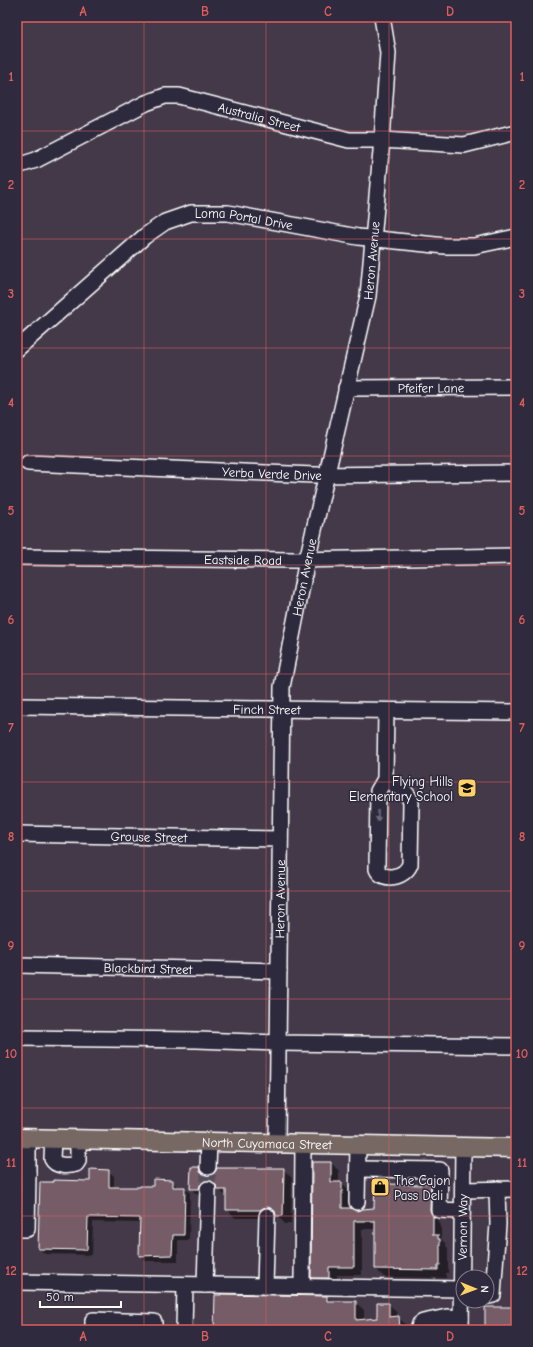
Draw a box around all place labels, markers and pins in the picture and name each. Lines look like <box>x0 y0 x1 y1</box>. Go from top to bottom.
place label: Flying Hills Elementary School <box>349 774 453 804</box>
school or university icon: Flying Hills Elementary School <box>456 777 478 799</box>
place label: The Cajon Pass Deli <box>394 1173 450 1203</box>
shop icon: The Cajon Pass Deli <box>369 1176 391 1198</box>

